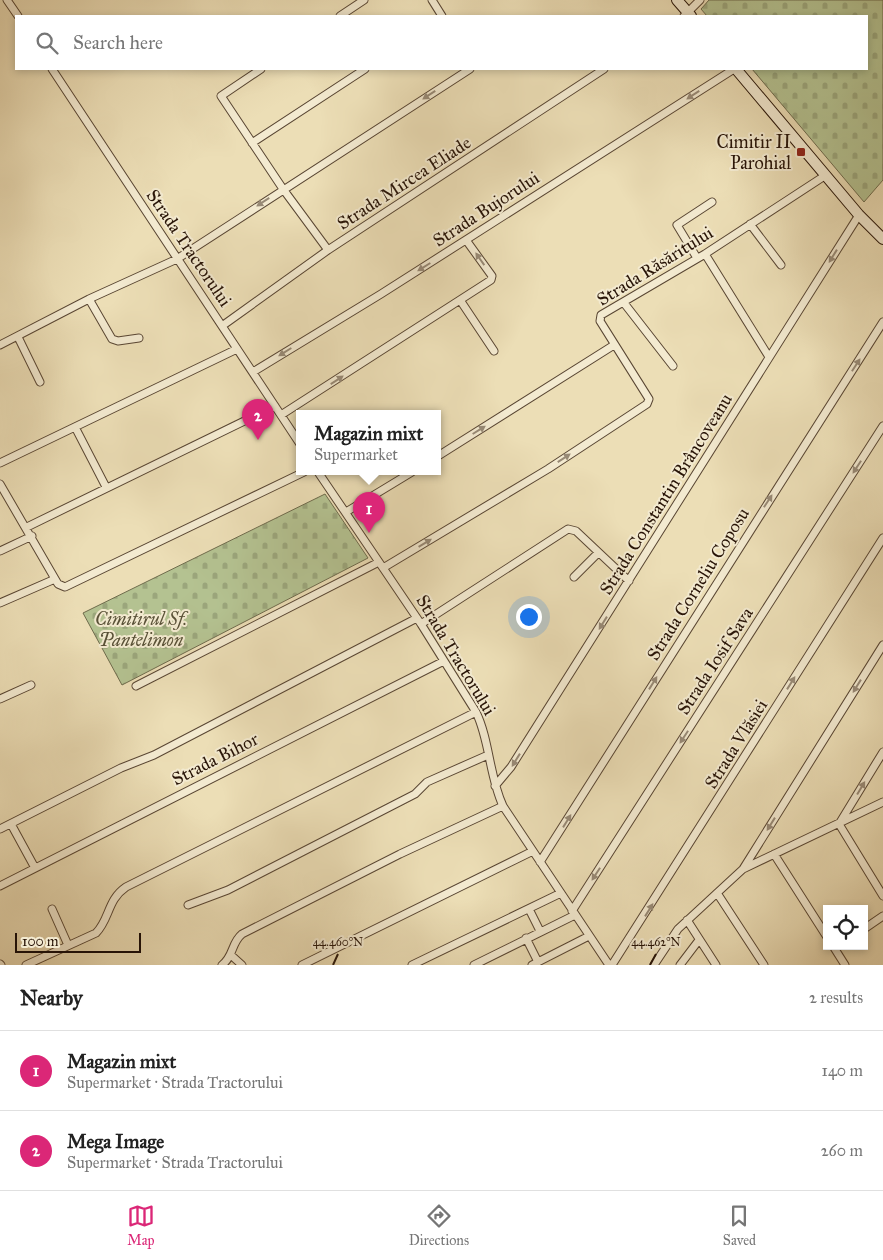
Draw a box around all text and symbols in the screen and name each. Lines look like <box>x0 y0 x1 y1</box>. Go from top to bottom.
search box <box>15 15 868 70</box>
icon: search <box>33 29 61 57</box>
text: Search here <box>73 31 163 54</box>
one-way arrow <box>423 90 436 100</box>
one-way arrow <box>687 90 700 100</box>
place label: Cimitir II Parohial <box>716 131 791 174</box>
street label: Strada Mircea Eliade <box>333 132 475 234</box>
marker: Cimitir II Parohial <box>795 146 807 158</box>
street label: Strada Bujorului <box>429 166 543 252</box>
street label: Strada Tractorului <box>142 185 236 311</box>
one-way arrow <box>257 197 270 207</box>
street label: Strada Răsăritului <box>593 221 717 311</box>
one-way arrow <box>828 250 837 263</box>
one-way arrow <box>475 252 485 266</box>
one-way arrow <box>417 262 430 272</box>
one-way arrow <box>278 347 292 357</box>
one-way arrow <box>851 358 861 371</box>
one-way arrow <box>330 375 344 384</box>
street label: Strada Constantin Brâncoveanu <box>595 389 737 599</box>
pin: 2 <box>242 399 274 440</box>
popup <box>296 410 441 475</box>
text: Magazin mixt <box>314 422 423 445</box>
one-way arrow <box>473 426 486 435</box>
text: Supermarket <box>314 445 398 464</box>
one-way arrow <box>557 454 571 463</box>
one-way arrow <box>852 461 861 474</box>
pin: 1 <box>353 492 385 533</box>
one-way arrow <box>763 495 773 508</box>
street label: Strada Corneliu Coposu <box>642 503 754 664</box>
one-way arrow <box>419 538 432 547</box>
street label: Strada Tractorului <box>411 591 501 719</box>
street label: Strada Iosif Sava <box>672 603 758 719</box>
your location <box>516 604 542 630</box>
park label: Cimitirul Sf. Pantelimon <box>95 608 189 651</box>
one-way arrow <box>598 616 608 629</box>
one-way arrow <box>648 676 658 690</box>
one-way arrow <box>787 677 796 690</box>
one-way arrow <box>852 680 862 693</box>
street label: Strada Vlăsiei <box>700 695 772 793</box>
street label: Strada Bihor <box>168 728 262 790</box>
one-way arrow <box>679 730 689 743</box>
one-way arrow <box>511 753 521 766</box>
one-way arrow <box>856 781 865 794</box>
one-way arrow <box>562 814 571 827</box>
one-way arrow <box>766 817 775 830</box>
one-way arrow <box>592 867 601 880</box>
one-way arrow <box>644 903 654 916</box>
map controls <box>823 905 868 950</box>
button: locate <box>823 905 868 950</box>
scale bar <box>15 930 141 953</box>
text: 100 m <box>22 933 59 950</box>
text: 44.460°N <box>313 935 363 949</box>
text: 44.462°N <box>631 935 681 949</box>
text: Nearby <box>20 985 83 1011</box>
text: 2 results <box>809 988 863 1007</box>
text: Magazin mixt <box>67 1050 176 1073</box>
text: 1 <box>33 1061 39 1080</box>
text: 140 m <box>822 1061 863 1080</box>
text: Supermarket · Strada Tractorului <box>67 1073 283 1092</box>
text: Mega Image <box>67 1130 164 1153</box>
text: 2 <box>32 1141 40 1160</box>
text: 260 m <box>821 1141 863 1160</box>
text: Supermarket · Strada Tractorului <box>67 1153 283 1172</box>
tab: Map <box>127 1202 155 1249</box>
tab: Directions <box>409 1202 469 1249</box>
tab: Saved <box>723 1202 756 1249</box>

